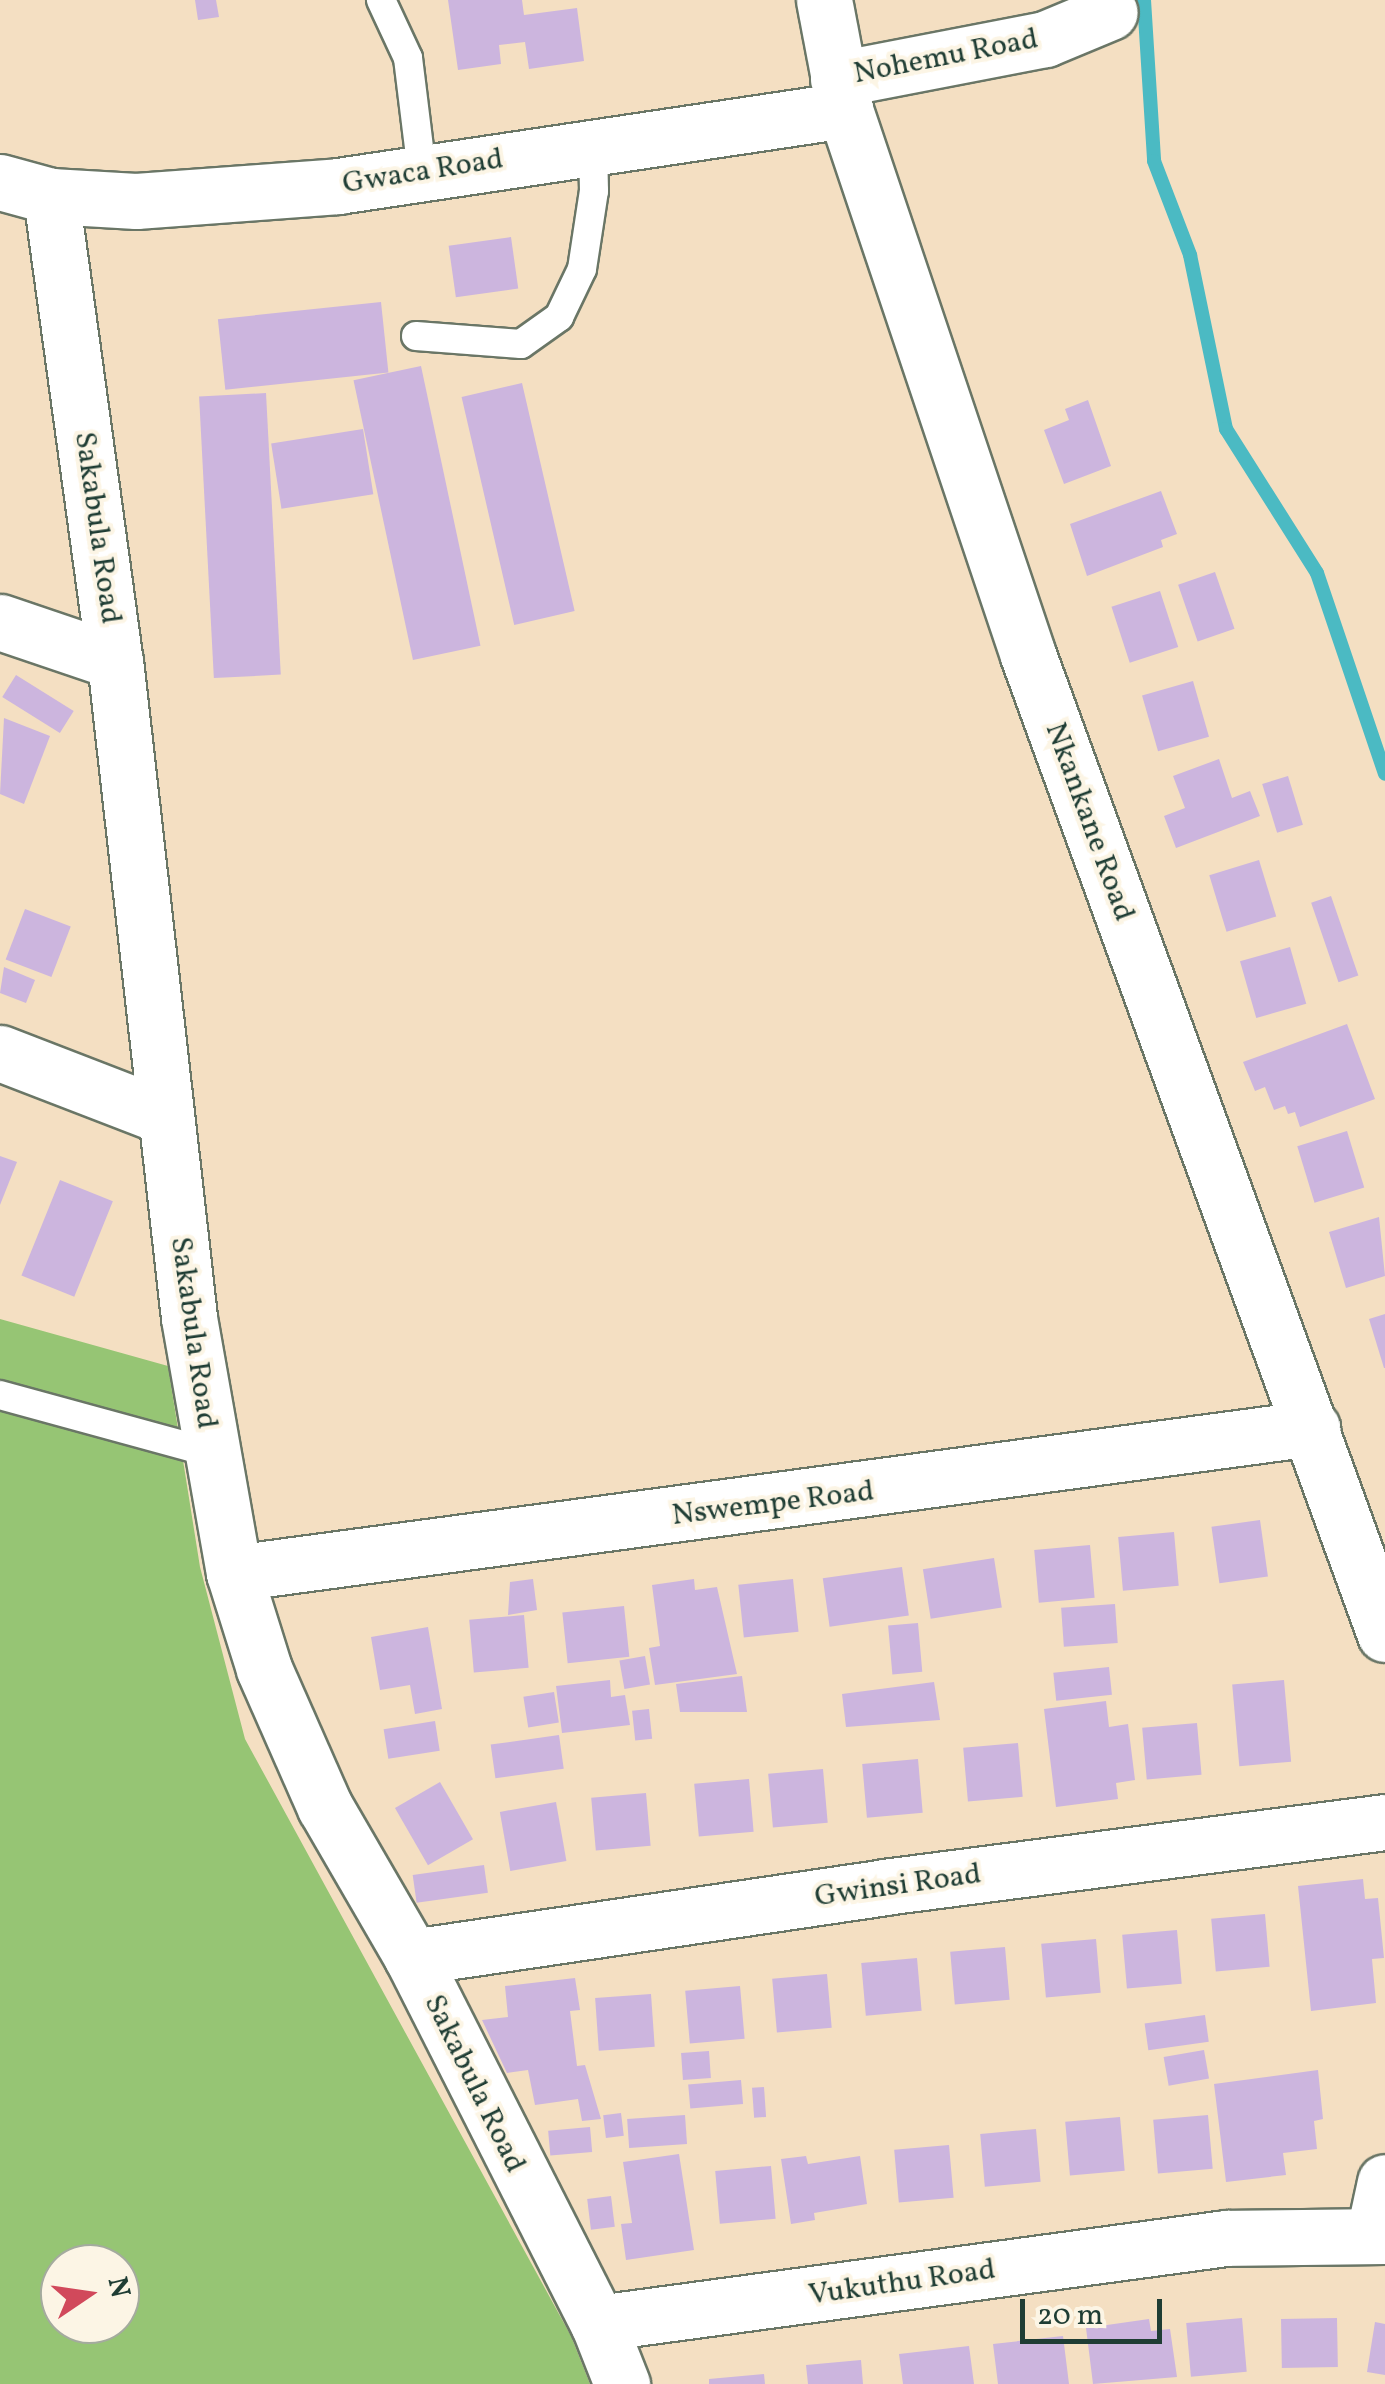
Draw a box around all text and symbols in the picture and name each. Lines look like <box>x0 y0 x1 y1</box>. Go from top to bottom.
street label: Nohemu Road <box>851 21 1041 93</box>
street label: Gwaca Road <box>340 142 506 202</box>
street label: Sakabula Road <box>66 430 128 626</box>
street label: Nkankane Road <box>1036 718 1142 926</box>
street label: Sakabula Road <box>162 1235 224 1431</box>
street label: Nswempe Road <box>670 1474 876 1534</box>
street label: Gwinsi Road <box>812 1857 984 1915</box>
street label: Sakabula Road <box>415 1989 533 2179</box>
north arrow <box>40 2244 140 2344</box>
street label: Vukuthu Road <box>806 2252 998 2314</box>
text: N <box>96 2273 139 2302</box>
scale bar <box>1025 2279 1168 2341</box>
text: 20 m <box>1037 2295 1103 2337</box>

